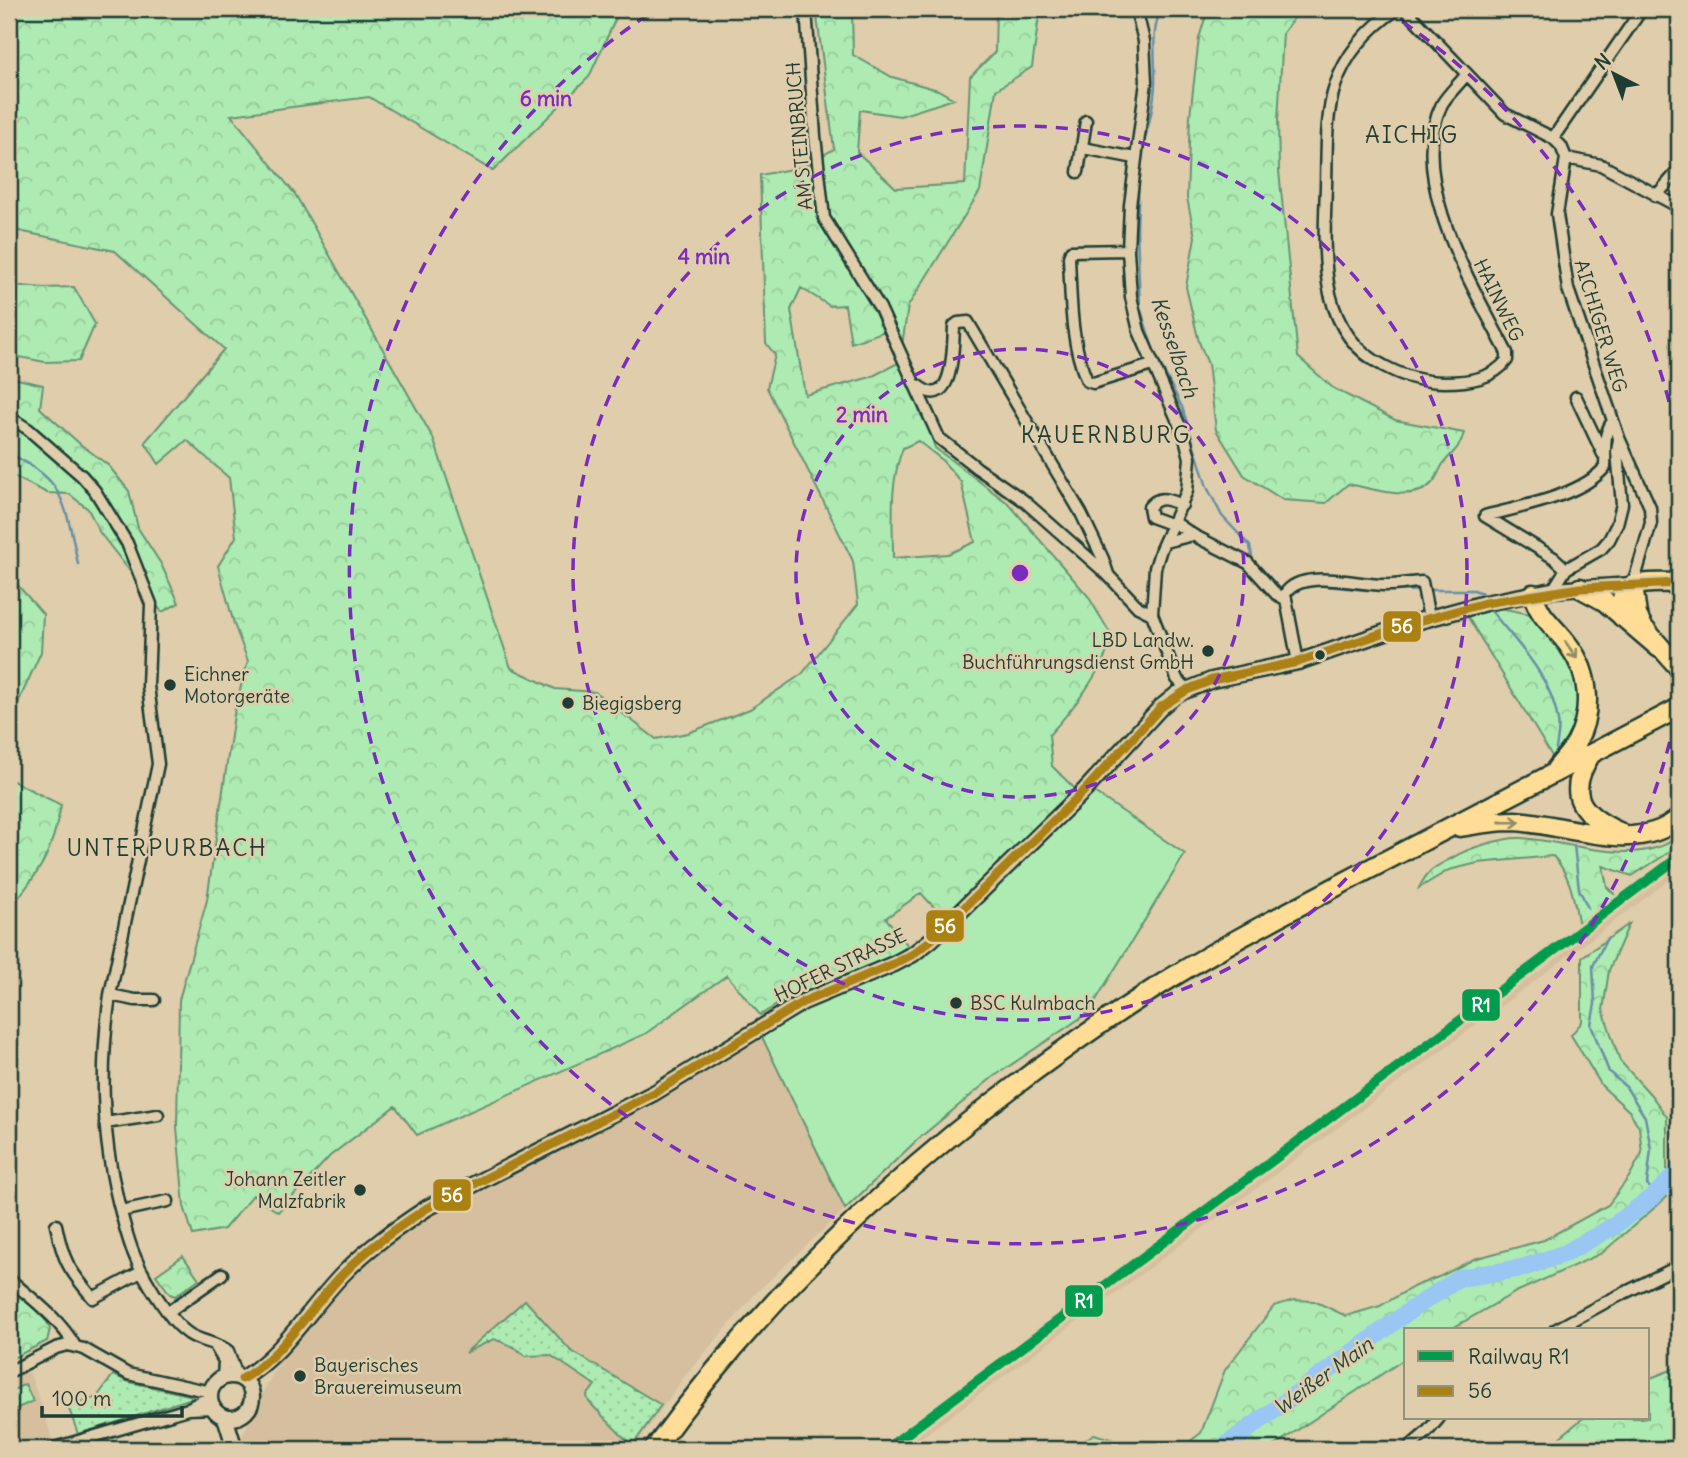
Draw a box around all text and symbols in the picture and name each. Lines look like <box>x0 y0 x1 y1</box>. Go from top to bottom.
north arrow <box>1580 38 1650 108</box>
text: N <box>1590 48 1616 75</box>
street label: AM STEINBRUCH <box>781 61 817 211</box>
text: 6 min <box>520 85 572 112</box>
district label: AICHIG <box>1365 120 1459 149</box>
text: 4 min <box>678 243 730 270</box>
street label: HAINWEG <box>1469 255 1529 345</box>
street label: AICHIGER WEG <box>1569 257 1633 395</box>
water label: Kesselbach <box>1145 293 1205 402</box>
text: 2 min <box>836 401 888 428</box>
district label: KAUERNBURG <box>1021 420 1191 449</box>
centre of rings <box>1008 561 1032 585</box>
line badge: 56 <box>1382 610 1422 643</box>
text: 56 <box>1391 614 1413 638</box>
place label: LBD Landw. Buchführungsdienst GmbH <box>962 628 1194 674</box>
one-way arrow <box>1564 640 1578 659</box>
marker: LBD Landw. Buchführungsdienst GmbH <box>1200 643 1216 659</box>
unlabelled marker <box>1313 648 1327 662</box>
place label: Eichner Motorgeräte <box>184 662 290 708</box>
marker: Eichner Motorgeräte <box>162 677 178 693</box>
place label: Biegigsberg <box>582 691 682 715</box>
marker: Biegigsberg <box>560 695 576 711</box>
one-way arrow <box>1499 815 1522 829</box>
district label: UNTERPURBACH <box>66 833 268 862</box>
line badge: 56 <box>925 909 965 943</box>
text: 56 <box>934 914 956 938</box>
street label: HOFER STRASSE <box>770 923 910 1007</box>
line badge: R1 <box>1461 988 1501 1022</box>
place label: BSC Kulmbach <box>970 991 1095 1015</box>
text: R1 <box>1471 993 1491 1017</box>
marker: BSC Kulmbach <box>948 995 964 1011</box>
place label: Johann Zeitler Malzfabrik <box>224 1167 346 1213</box>
line badge: 56 <box>432 1178 472 1212</box>
marker: Johann Zeitler Malzfabrik <box>352 1182 368 1198</box>
text: 56 <box>441 1183 463 1207</box>
line badge: R1 <box>1064 1284 1104 1318</box>
text: R1 <box>1074 1289 1094 1313</box>
legend <box>1404 1328 1650 1420</box>
water label: Weißer Main <box>1268 1330 1379 1421</box>
text: Railway R1 <box>1468 1343 1570 1370</box>
place label: Bayerisches Brauereimuseum <box>314 1353 462 1399</box>
marker: Bayerisches Brauereimuseum <box>292 1368 308 1384</box>
scale bar <box>42 1374 182 1418</box>
text: 56 <box>1468 1377 1492 1404</box>
text: 100 m <box>52 1385 111 1412</box>

